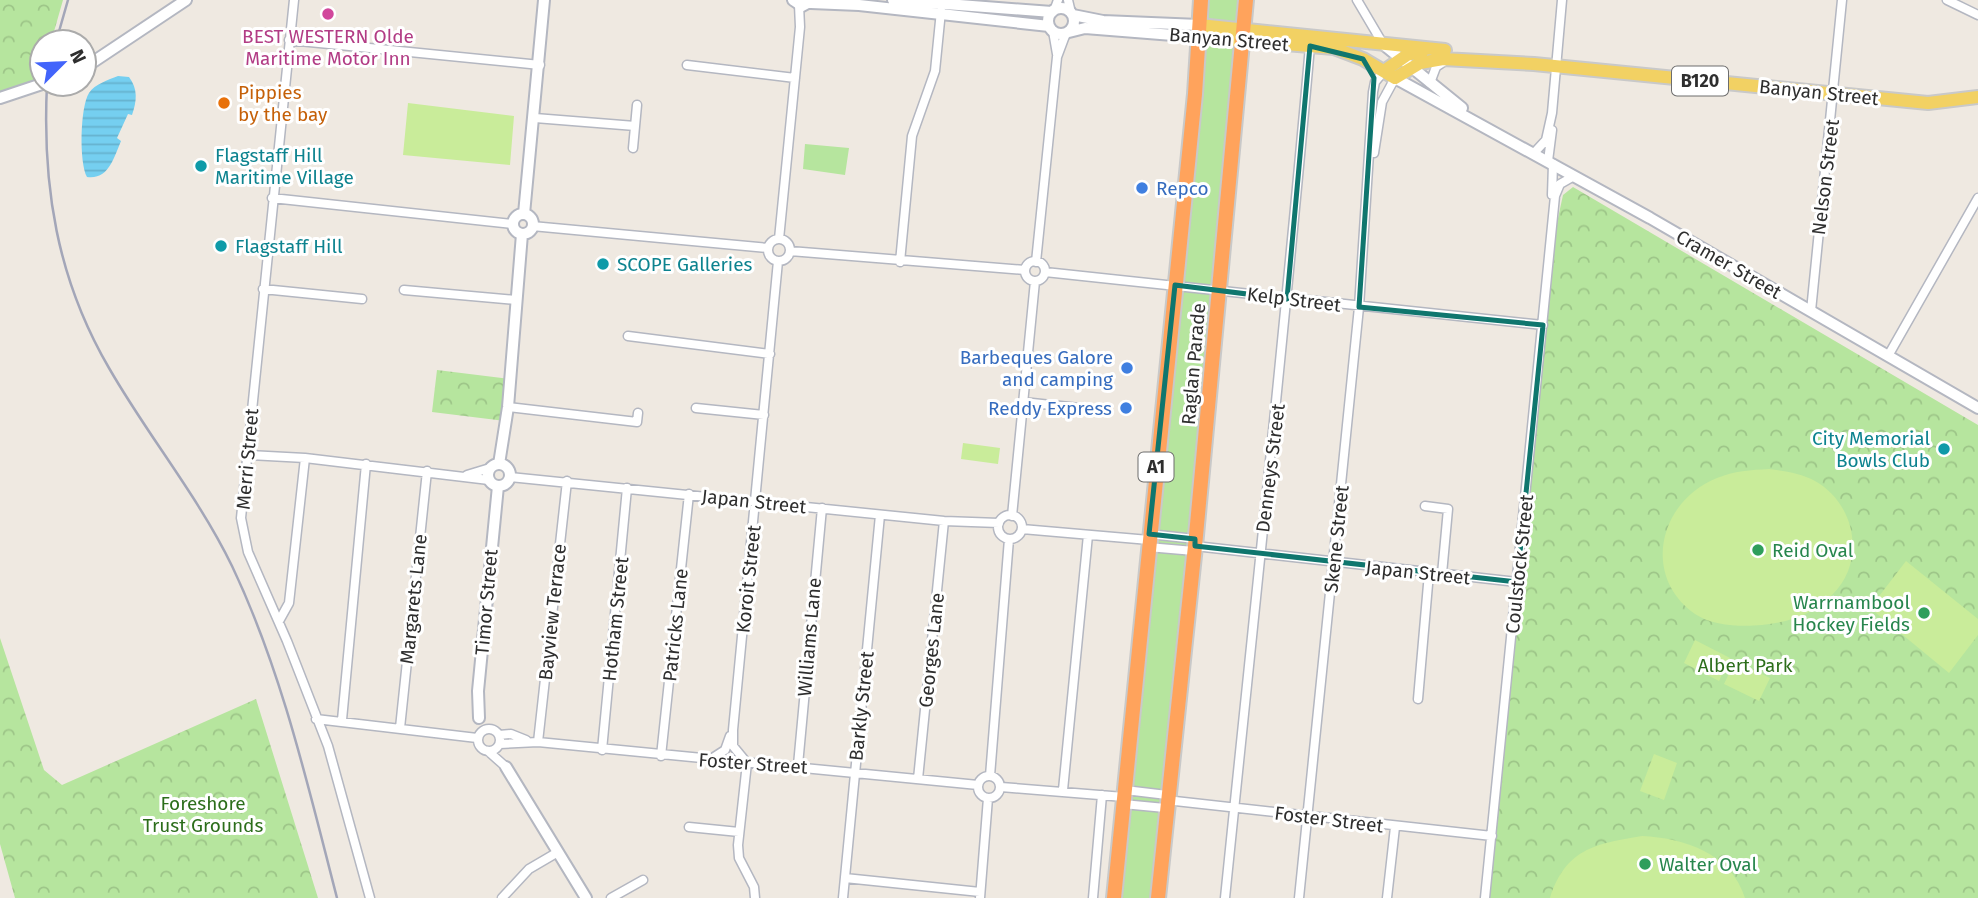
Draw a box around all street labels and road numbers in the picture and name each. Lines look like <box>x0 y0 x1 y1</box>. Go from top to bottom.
street label: Banyan Street <box>1168 23 1290 56</box>
road number: B120 <box>1672 66 1728 96</box>
street label: Banyan Street <box>1758 75 1880 110</box>
street label: Nelson Street <box>1807 118 1844 236</box>
street label: Cramer Street <box>1672 225 1786 304</box>
street label: Kelp Street <box>1246 282 1342 317</box>
street label: Raglan Parade <box>1177 302 1210 426</box>
street label: Denneys Street <box>1251 402 1290 534</box>
street label: Merri Street <box>232 407 263 511</box>
road number: A1 <box>1138 452 1174 481</box>
street label: Skene Street <box>1319 484 1354 594</box>
street label: Japan Street <box>700 485 808 518</box>
street label: Coulstock Street <box>1501 493 1538 635</box>
street label: Koroit Street <box>731 524 766 634</box>
street label: Margarets Lane <box>395 533 432 665</box>
street label: Bayview Terrace <box>534 543 571 681</box>
street label: Timor Street <box>470 548 503 656</box>
street label: Hotham Street <box>598 555 633 683</box>
street label: Japan Street <box>1364 556 1472 589</box>
street label: Patricks Lane <box>658 567 693 683</box>
street label: Williams Lane <box>793 577 826 697</box>
street label: Georges Lane <box>914 591 949 709</box>
street label: Barkly Street <box>844 650 879 762</box>
street label: Foster Street <box>698 748 809 779</box>
street label: Foster Street <box>1273 801 1385 838</box>

